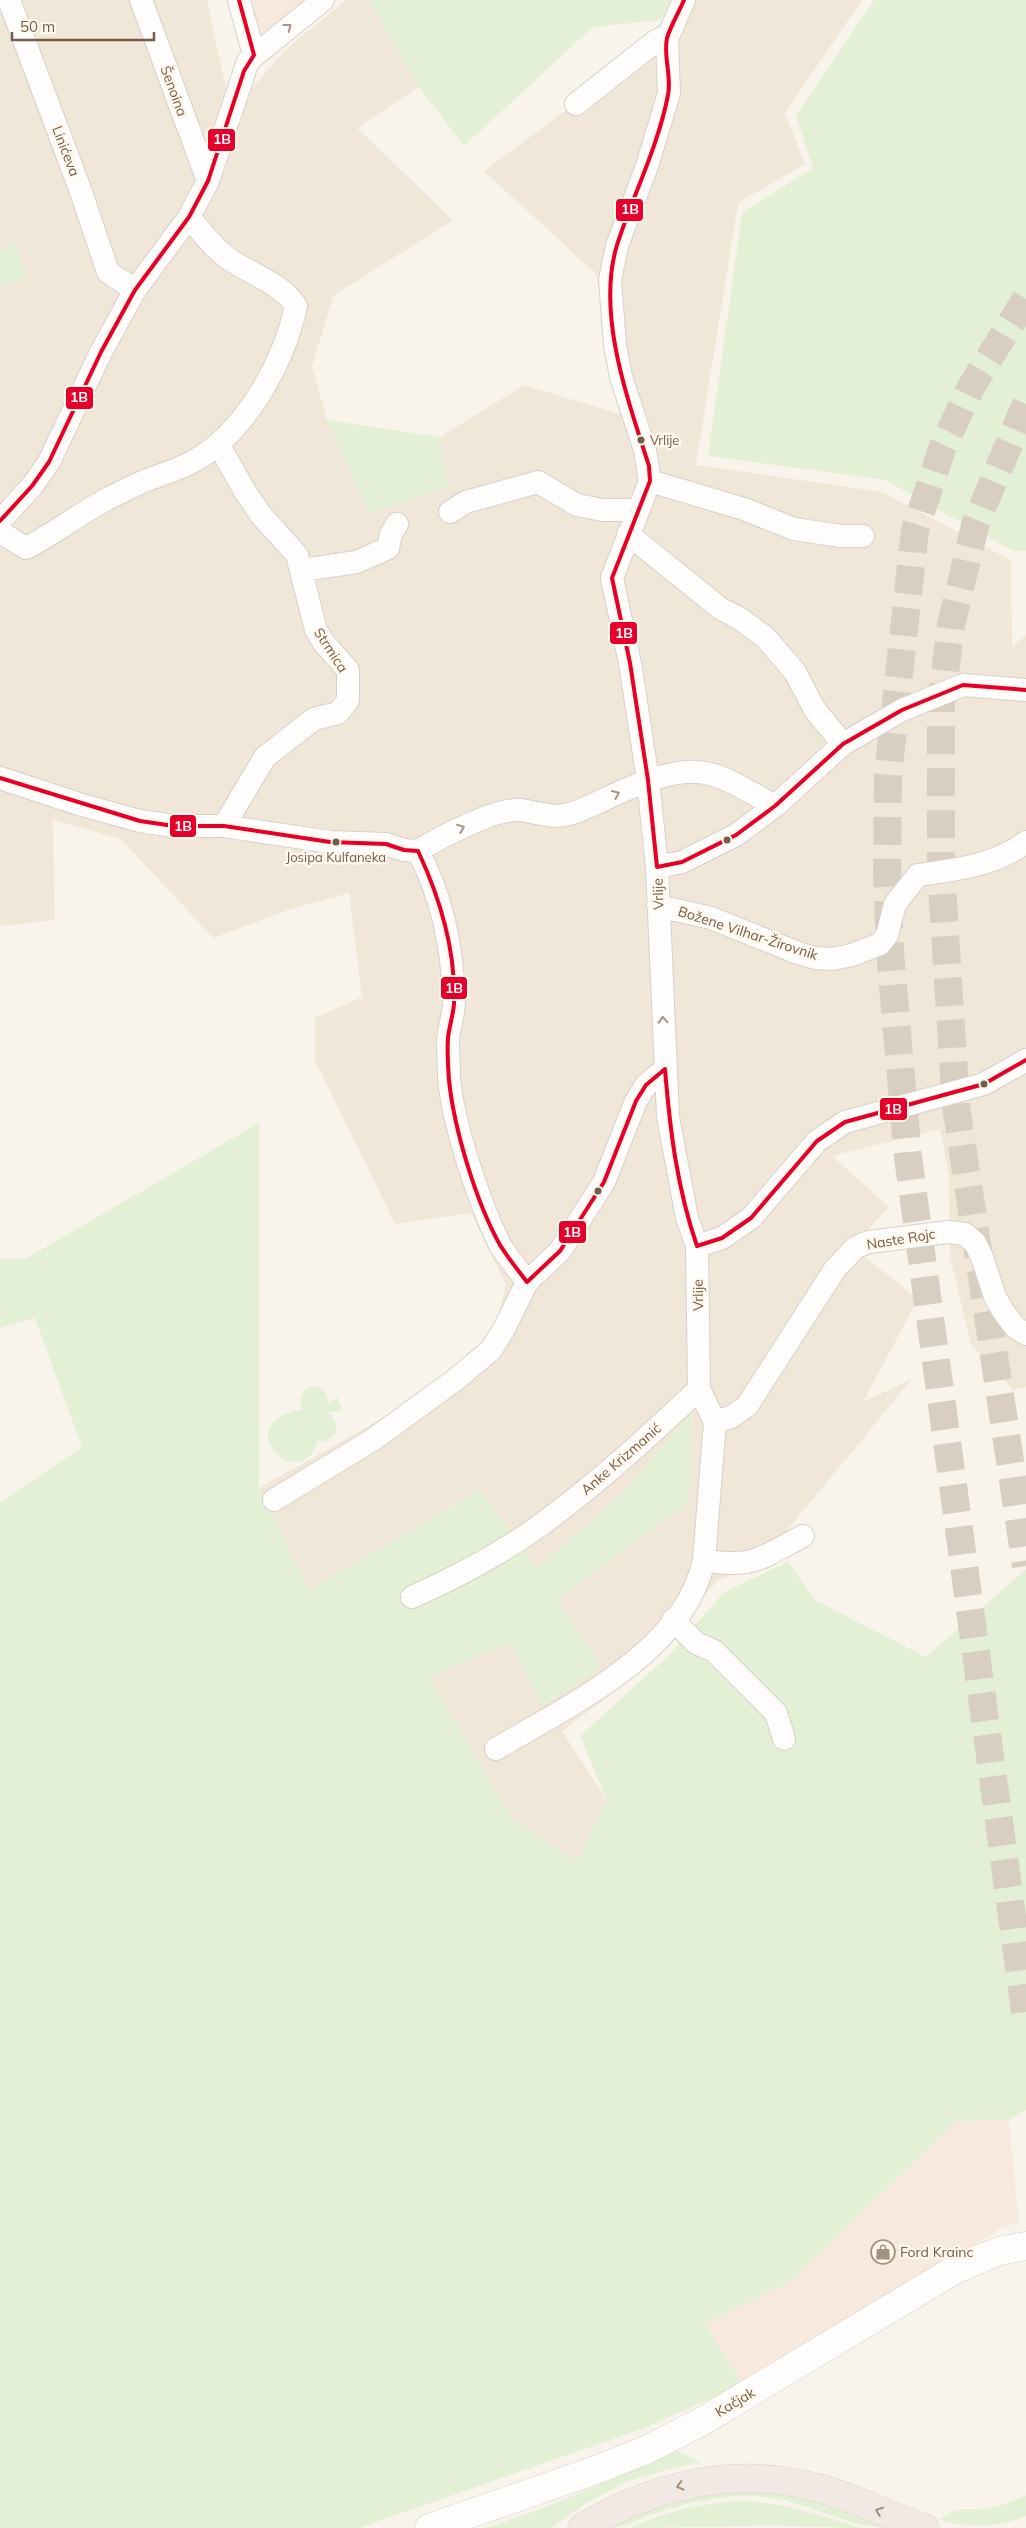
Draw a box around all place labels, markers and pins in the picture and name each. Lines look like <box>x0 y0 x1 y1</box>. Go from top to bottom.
place label: Vrlije <box>650 432 679 448</box>
marker: Vrlije <box>636 435 646 445</box>
unlabelled marker <box>722 835 732 845</box>
marker: Josipa Kulfaneka <box>331 837 341 847</box>
place label: Josipa Kulfaneka <box>286 849 386 865</box>
unlabelled marker <box>979 1079 989 1089</box>
unlabelled marker <box>593 1186 603 1196</box>
shop icon: Ford Krainc <box>870 2239 896 2265</box>
place label: Ford Krainc <box>900 2243 973 2261</box>

